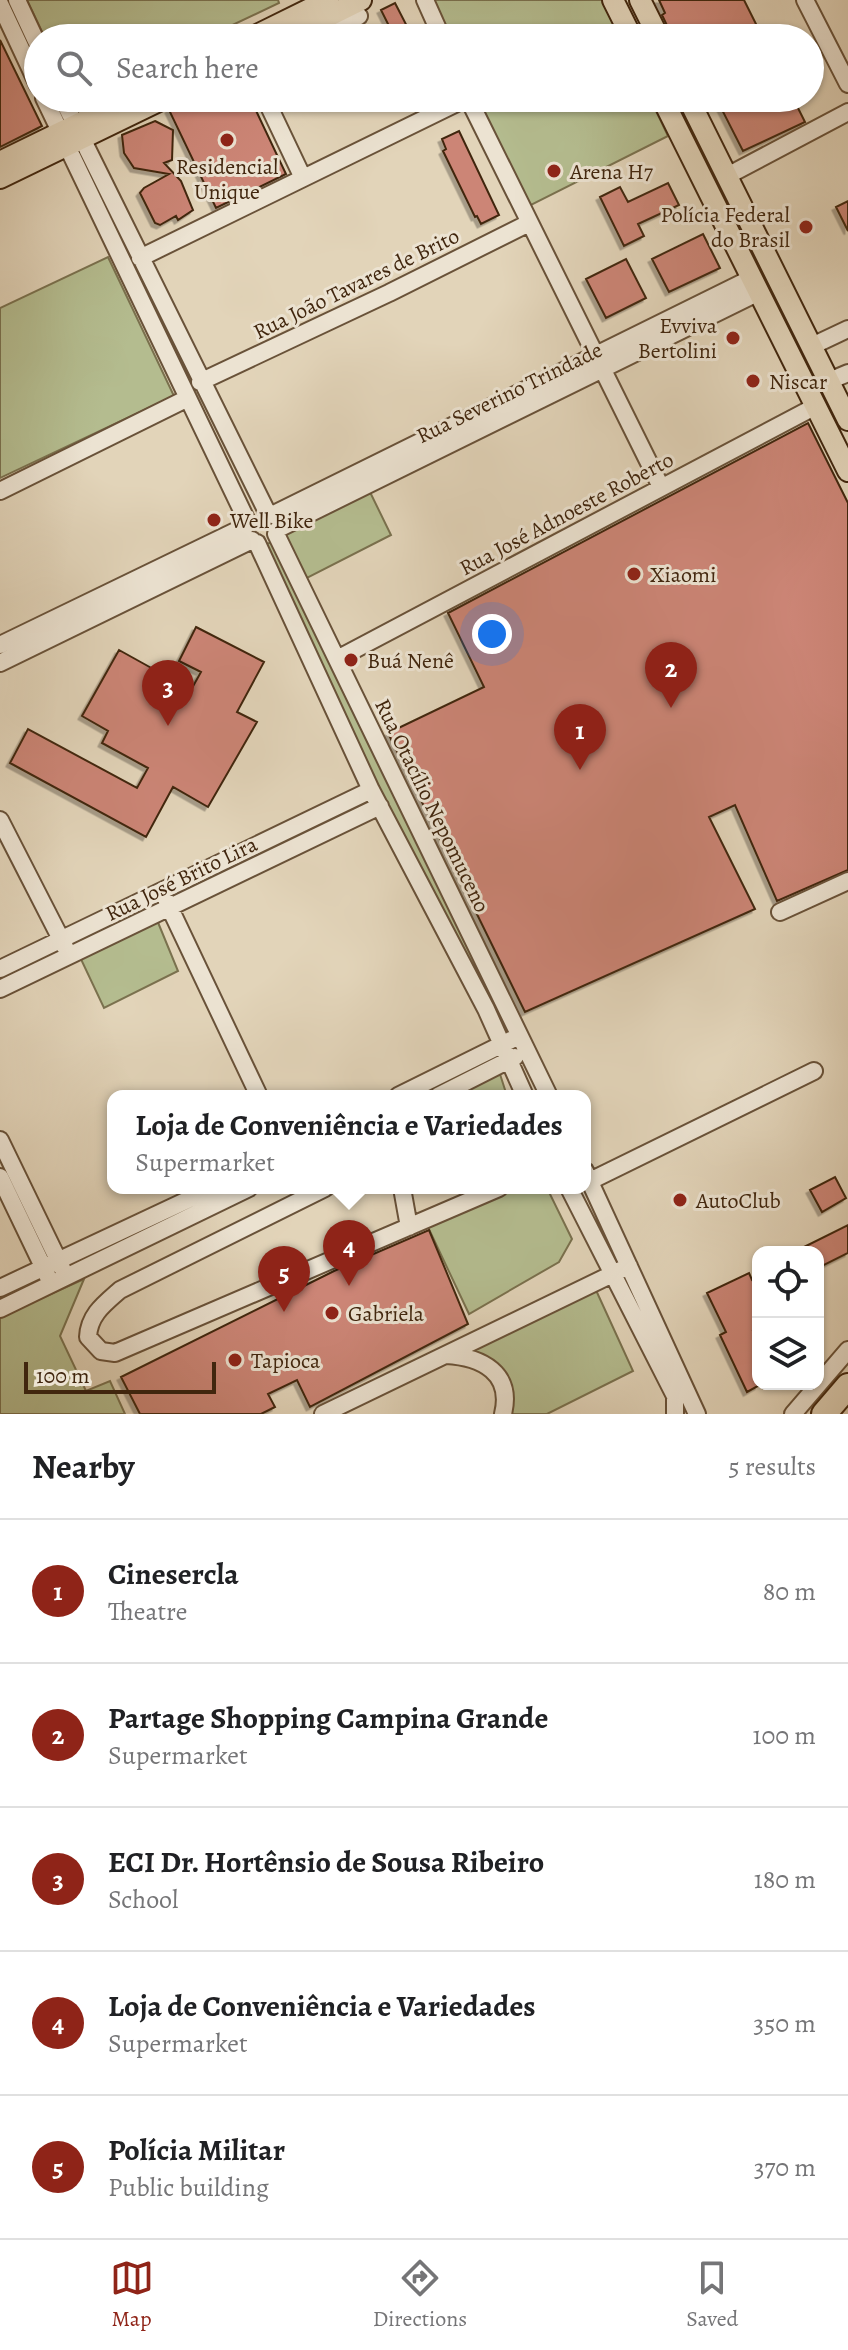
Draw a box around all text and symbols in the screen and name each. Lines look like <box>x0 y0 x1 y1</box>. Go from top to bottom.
search box <box>24 24 824 112</box>
icon: search <box>52 46 96 90</box>
text: Search here <box>116 48 259 88</box>
marker: Residencial Unique <box>218 131 236 149</box>
place label: Residencial Unique <box>176 152 278 207</box>
place label: Arena H7 <box>569 157 654 187</box>
marker: Arena H7 <box>545 162 563 180</box>
place label: Polícia Federal do Brasil <box>661 200 790 255</box>
marker: Polícia Federal do Brasil <box>797 218 815 236</box>
street label: Rua João Tavares de Brito <box>248 221 464 347</box>
place label: Evviva Bertolini <box>638 311 718 366</box>
marker: Evviva Bertolini <box>724 329 742 347</box>
street label: Rua Severino Trindade <box>411 335 607 451</box>
place label: Niscar <box>769 367 827 397</box>
marker: Niscar <box>744 372 762 390</box>
street label: Rua José Adnoeste Roberto <box>454 445 679 583</box>
place label: Well Bike <box>229 506 313 536</box>
marker: Well Bike <box>205 511 223 529</box>
place label: Xiaomi <box>650 560 716 590</box>
marker: Xiaomi <box>625 565 643 583</box>
your location <box>472 614 512 654</box>
pin: 2 <box>645 642 697 708</box>
place label: Buá Nenê <box>367 646 454 676</box>
marker: Buá Nenê <box>342 651 360 669</box>
pin: 3 <box>142 660 194 726</box>
street label: Rua Otacílio Nepomuceno <box>367 694 497 917</box>
pin: 1 <box>554 704 606 770</box>
street label: Rua José Brito Lira <box>100 829 263 929</box>
popup <box>107 1090 591 1194</box>
text: Loja de Conveniência e Variedades <box>135 1105 563 1145</box>
text: Supermarket <box>135 1145 275 1180</box>
place label: AutoClub <box>695 1186 781 1216</box>
marker: AutoClub <box>671 1191 689 1209</box>
pin: 4 <box>323 1220 375 1286</box>
pin: 5 <box>258 1246 310 1312</box>
map controls <box>752 1246 824 1390</box>
button: locate <box>752 1246 824 1318</box>
place label: Gabriela <box>348 1299 425 1329</box>
marker: Gabriela <box>323 1304 341 1322</box>
button: layers <box>752 1318 824 1390</box>
place label: Tapioca <box>251 1346 321 1376</box>
marker: Tapioca <box>226 1351 244 1369</box>
scale bar <box>24 1358 216 1394</box>
text: 100 m <box>36 1361 90 1391</box>
text: Nearby <box>32 1443 135 1490</box>
text: 5 results <box>728 1449 816 1484</box>
text: Cinesercla <box>108 1554 239 1594</box>
text: 1 <box>53 1574 63 1609</box>
text: 80 m <box>763 1574 816 1609</box>
text: Theatre <box>108 1594 187 1629</box>
text: Partage Shopping Campina Grande <box>108 1698 548 1738</box>
text: 2 <box>52 1718 64 1753</box>
text: 100 m <box>753 1718 816 1753</box>
text: Supermarket <box>108 1738 248 1773</box>
text: ECI Dr. Hortênsio de Sousa Ribeiro <box>108 1842 544 1882</box>
text: 3 <box>52 1862 64 1897</box>
text: 180 m <box>754 1862 816 1897</box>
text: School <box>108 1882 178 1917</box>
text: Loja de Conveniência e Variedades <box>108 1986 535 2026</box>
text: 4 <box>52 2006 64 2041</box>
text: 350 m <box>753 2006 816 2041</box>
text: Supermarket <box>108 2026 248 2061</box>
text: Polícia Militar <box>108 2130 285 2170</box>
text: 5 <box>52 2150 64 2185</box>
text: 370 m <box>754 2150 816 2185</box>
text: Public building <box>108 2170 269 2205</box>
tab: Map <box>110 2256 154 2334</box>
tab: Directions <box>373 2256 467 2334</box>
tab: Saved <box>686 2256 738 2334</box>

